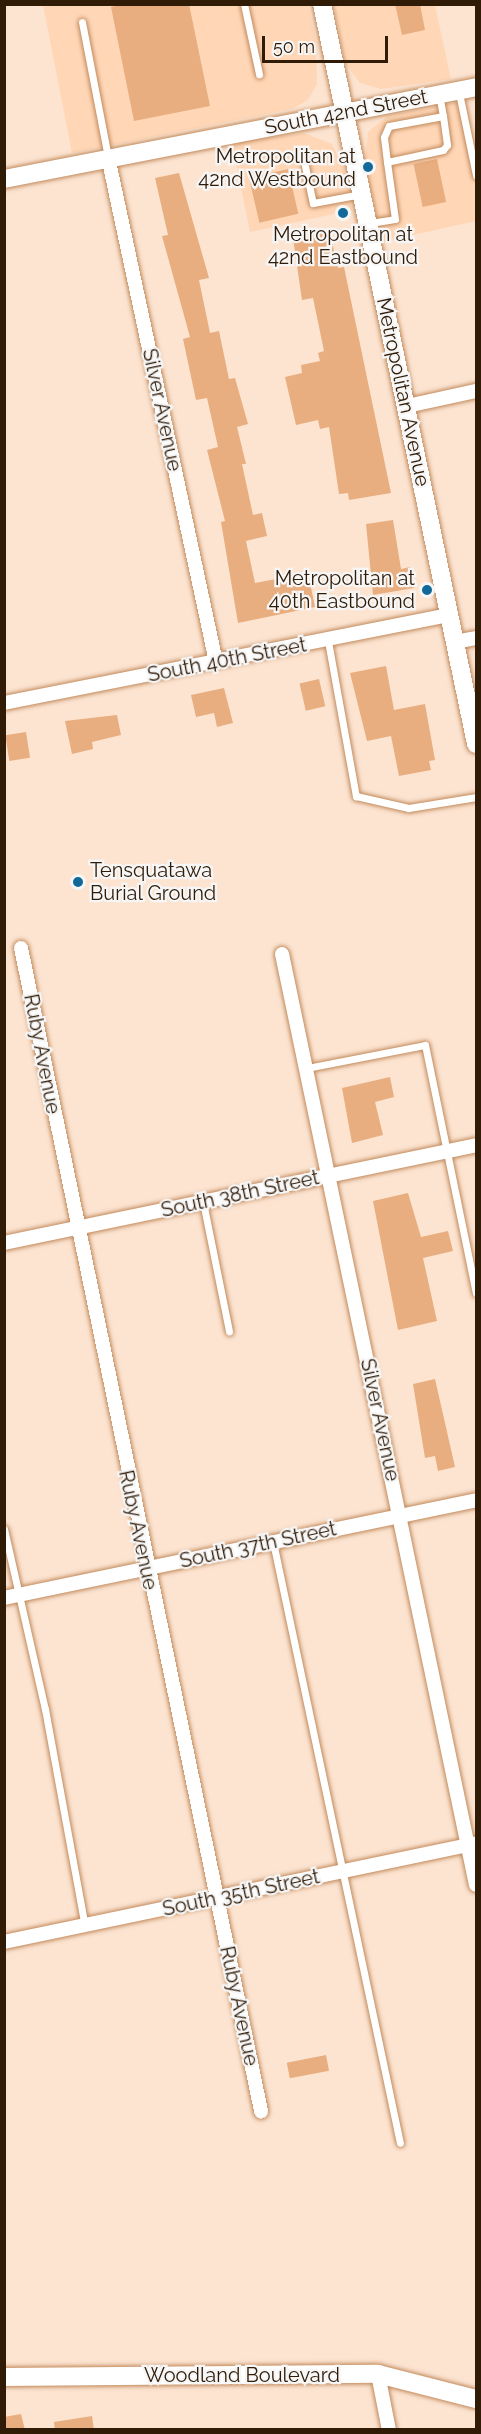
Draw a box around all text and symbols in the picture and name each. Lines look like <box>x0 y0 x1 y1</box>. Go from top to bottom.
scale bar <box>265 24 391 62</box>
text: 50 m <box>273 36 315 57</box>
street label: South 42nd Street <box>263 84 429 140</box>
place label: Metropolitan at 42nd Westbound <box>198 144 356 191</box>
marker: Metropolitan at 42nd Westbound <box>361 160 375 174</box>
marker: Metropolitan at 42nd Eastbound <box>336 206 350 220</box>
place label: Metropolitan at 42nd Eastbound <box>268 222 418 269</box>
street label: Metropolitan Avenue <box>371 295 435 489</box>
street label: Silver Avenue <box>137 346 187 474</box>
place label: Metropolitan at 40th Eastbound <box>269 566 415 613</box>
marker: Metropolitan at 40th Eastbound <box>420 583 434 597</box>
street label: South 40th Street <box>145 633 309 687</box>
place label: Tensquatawa Burial Ground <box>90 858 217 905</box>
marker: Tensquatawa Burial Ground <box>71 875 85 889</box>
street label: Ruby Avenue <box>18 991 66 1117</box>
street label: South 38th Street <box>159 1166 321 1222</box>
street label: Silver Avenue <box>355 1356 405 1484</box>
street label: Ruby Avenue <box>113 1467 163 1593</box>
street label: South 37th Street <box>177 1517 339 1573</box>
street label: South 35th Street <box>160 1865 322 1921</box>
street label: Ruby Avenue <box>214 1943 264 2069</box>
street label: Woodland Boulevard <box>144 2363 340 2387</box>

